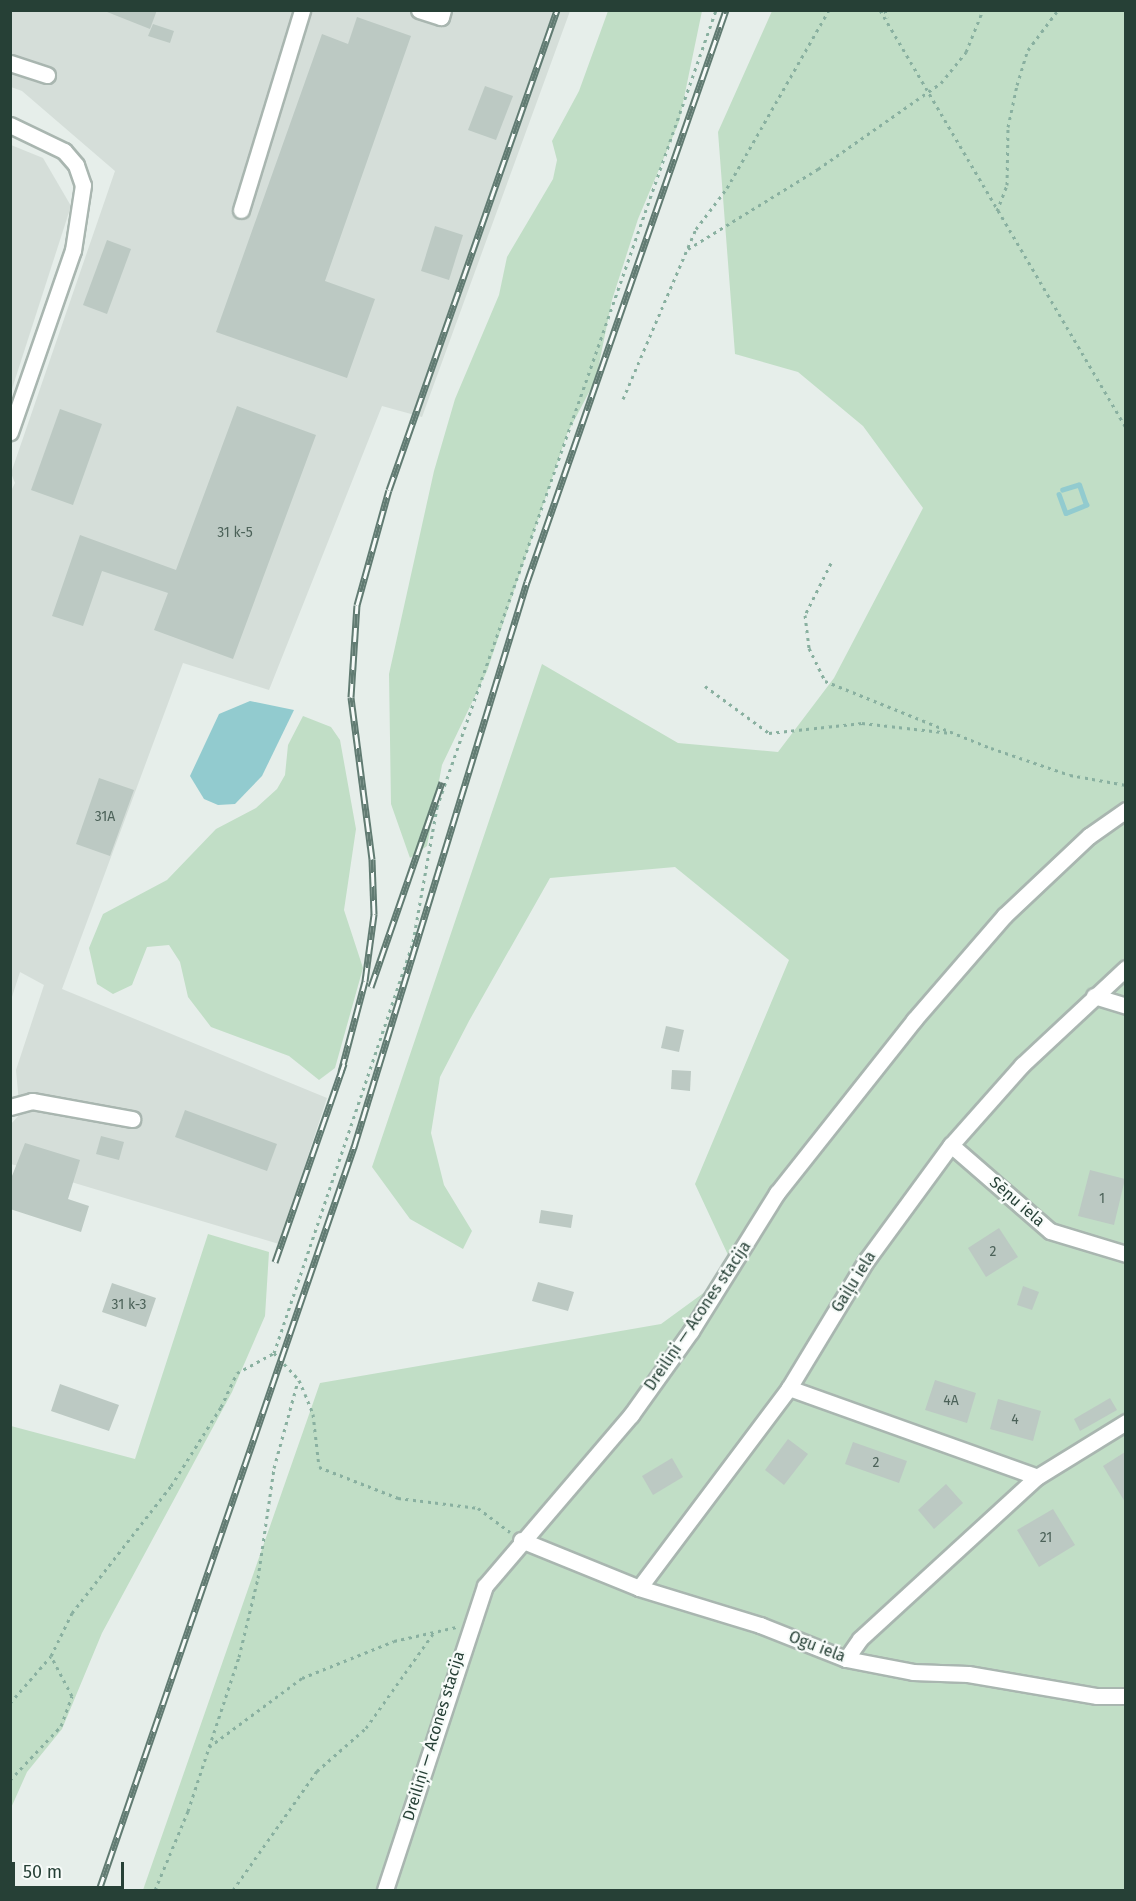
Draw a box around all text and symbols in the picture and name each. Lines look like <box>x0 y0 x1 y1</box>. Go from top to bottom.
house number: 31 k-5 <box>217 525 253 541</box>
house number: 31A <box>95 809 115 825</box>
street label: Sēņu iela <box>985 1173 1049 1231</box>
house number: 1 <box>1099 1191 1105 1207</box>
street label: Dreiliņi — Acones stacija <box>641 1238 755 1394</box>
house number: 2 <box>990 1244 996 1260</box>
street label: Gaiļu iela <box>828 1248 880 1316</box>
house number: 31 k-3 <box>112 1297 146 1313</box>
house number: 4A <box>943 1393 959 1409</box>
house number: 4 <box>1011 1412 1019 1428</box>
house number: 2 <box>873 1455 879 1471</box>
house number: 21 <box>1040 1530 1052 1546</box>
street label: Ogu iela <box>786 1627 848 1667</box>
street label: Dreiliņi — Acones stacija <box>399 1649 469 1823</box>
scale bar <box>15 1850 128 1888</box>
text: 50 m <box>23 1861 62 1883</box>

